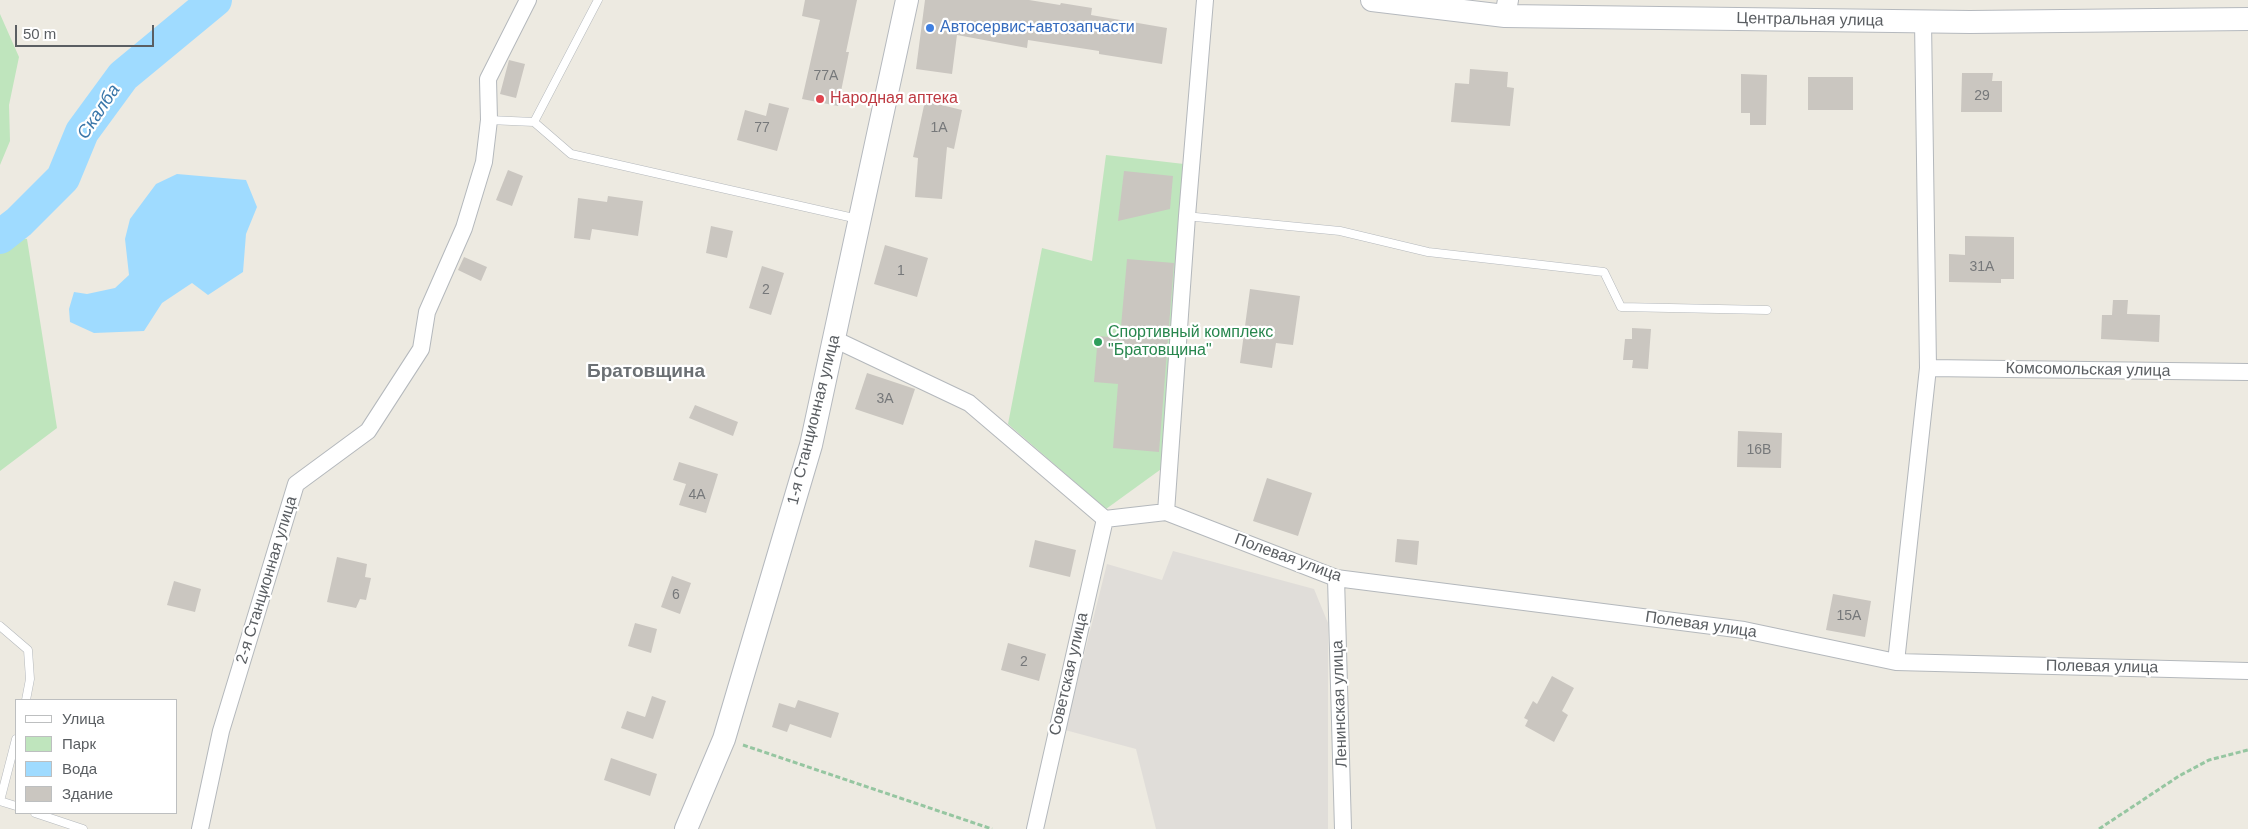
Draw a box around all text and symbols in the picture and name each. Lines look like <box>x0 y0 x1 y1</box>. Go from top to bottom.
street label: Центральная улица <box>1736 9 1884 31</box>
scale bar <box>18 15 156 47</box>
place label: Автосервис+автозапчасти <box>940 18 1135 38</box>
marker: Автосервис+автозапчасти <box>924 22 936 34</box>
text: 50 m <box>23 25 56 42</box>
house number: 77А <box>814 68 838 84</box>
water label: Скалба <box>73 80 125 144</box>
house number: 29 <box>1974 88 1990 104</box>
place label: Народная аптека <box>830 89 958 109</box>
marker: Народная аптека <box>814 93 826 105</box>
house number: 77 <box>754 120 770 136</box>
house number: 1А <box>930 120 948 136</box>
house number: 31А <box>1970 259 1994 275</box>
house number: 1 <box>897 263 905 279</box>
house number: 2 <box>762 282 770 298</box>
place label: Спортивный комплекс "Братовщина" <box>1108 323 1273 361</box>
street label: 1-я Станционная улица <box>784 333 844 507</box>
marker: Спортивный комплекс "Братовщина" <box>1092 336 1104 348</box>
street label: Комсомольская улица <box>2005 359 2171 381</box>
district label: Братовщина <box>587 361 705 383</box>
house number: 3А <box>876 391 894 407</box>
house number: 16В <box>1747 442 1771 458</box>
house number: 4А <box>688 487 706 503</box>
street label: 2-я Станционная улица <box>232 494 302 666</box>
street label: Полевая улица <box>1232 530 1344 586</box>
house number: 6 <box>672 587 680 603</box>
street label: Полевая улица <box>1644 608 1758 642</box>
house number: 15А <box>1837 608 1861 624</box>
street label: Советская улица <box>1046 611 1092 737</box>
street label: Ленинская улица <box>1328 640 1352 768</box>
house number: 2 <box>1020 654 1028 670</box>
street label: Полевая улица <box>2046 656 2158 678</box>
legend <box>15 699 178 814</box>
text: Улица <box>62 710 105 727</box>
text: Парк <box>62 735 96 752</box>
text: Вода <box>62 760 97 777</box>
text: Здание <box>62 785 113 802</box>

